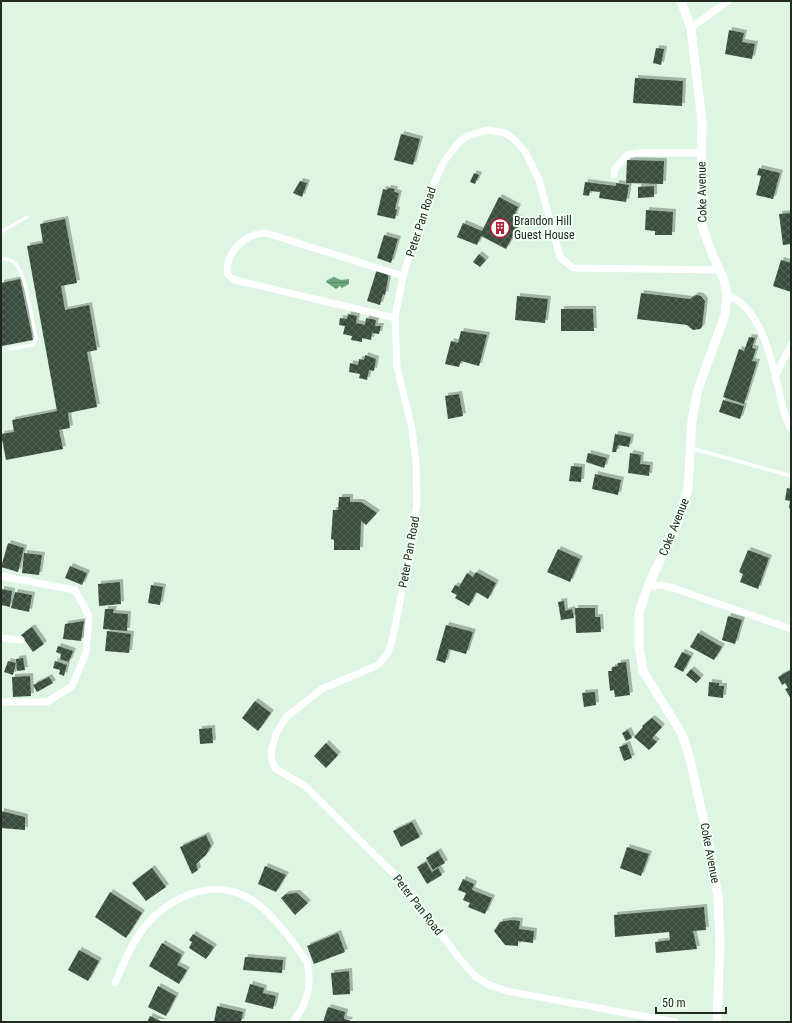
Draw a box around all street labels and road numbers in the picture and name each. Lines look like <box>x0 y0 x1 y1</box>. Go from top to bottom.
street label: Coke Avenue <box>694 161 710 223</box>
street label: Peter Pan Road <box>403 185 439 259</box>
street label: Coke Avenue <box>656 496 692 558</box>
street label: Peter Pan Road <box>396 515 422 589</box>
street label: Coke Avenue <box>697 822 723 885</box>
street label: Peter Pan Road <box>390 872 446 938</box>

